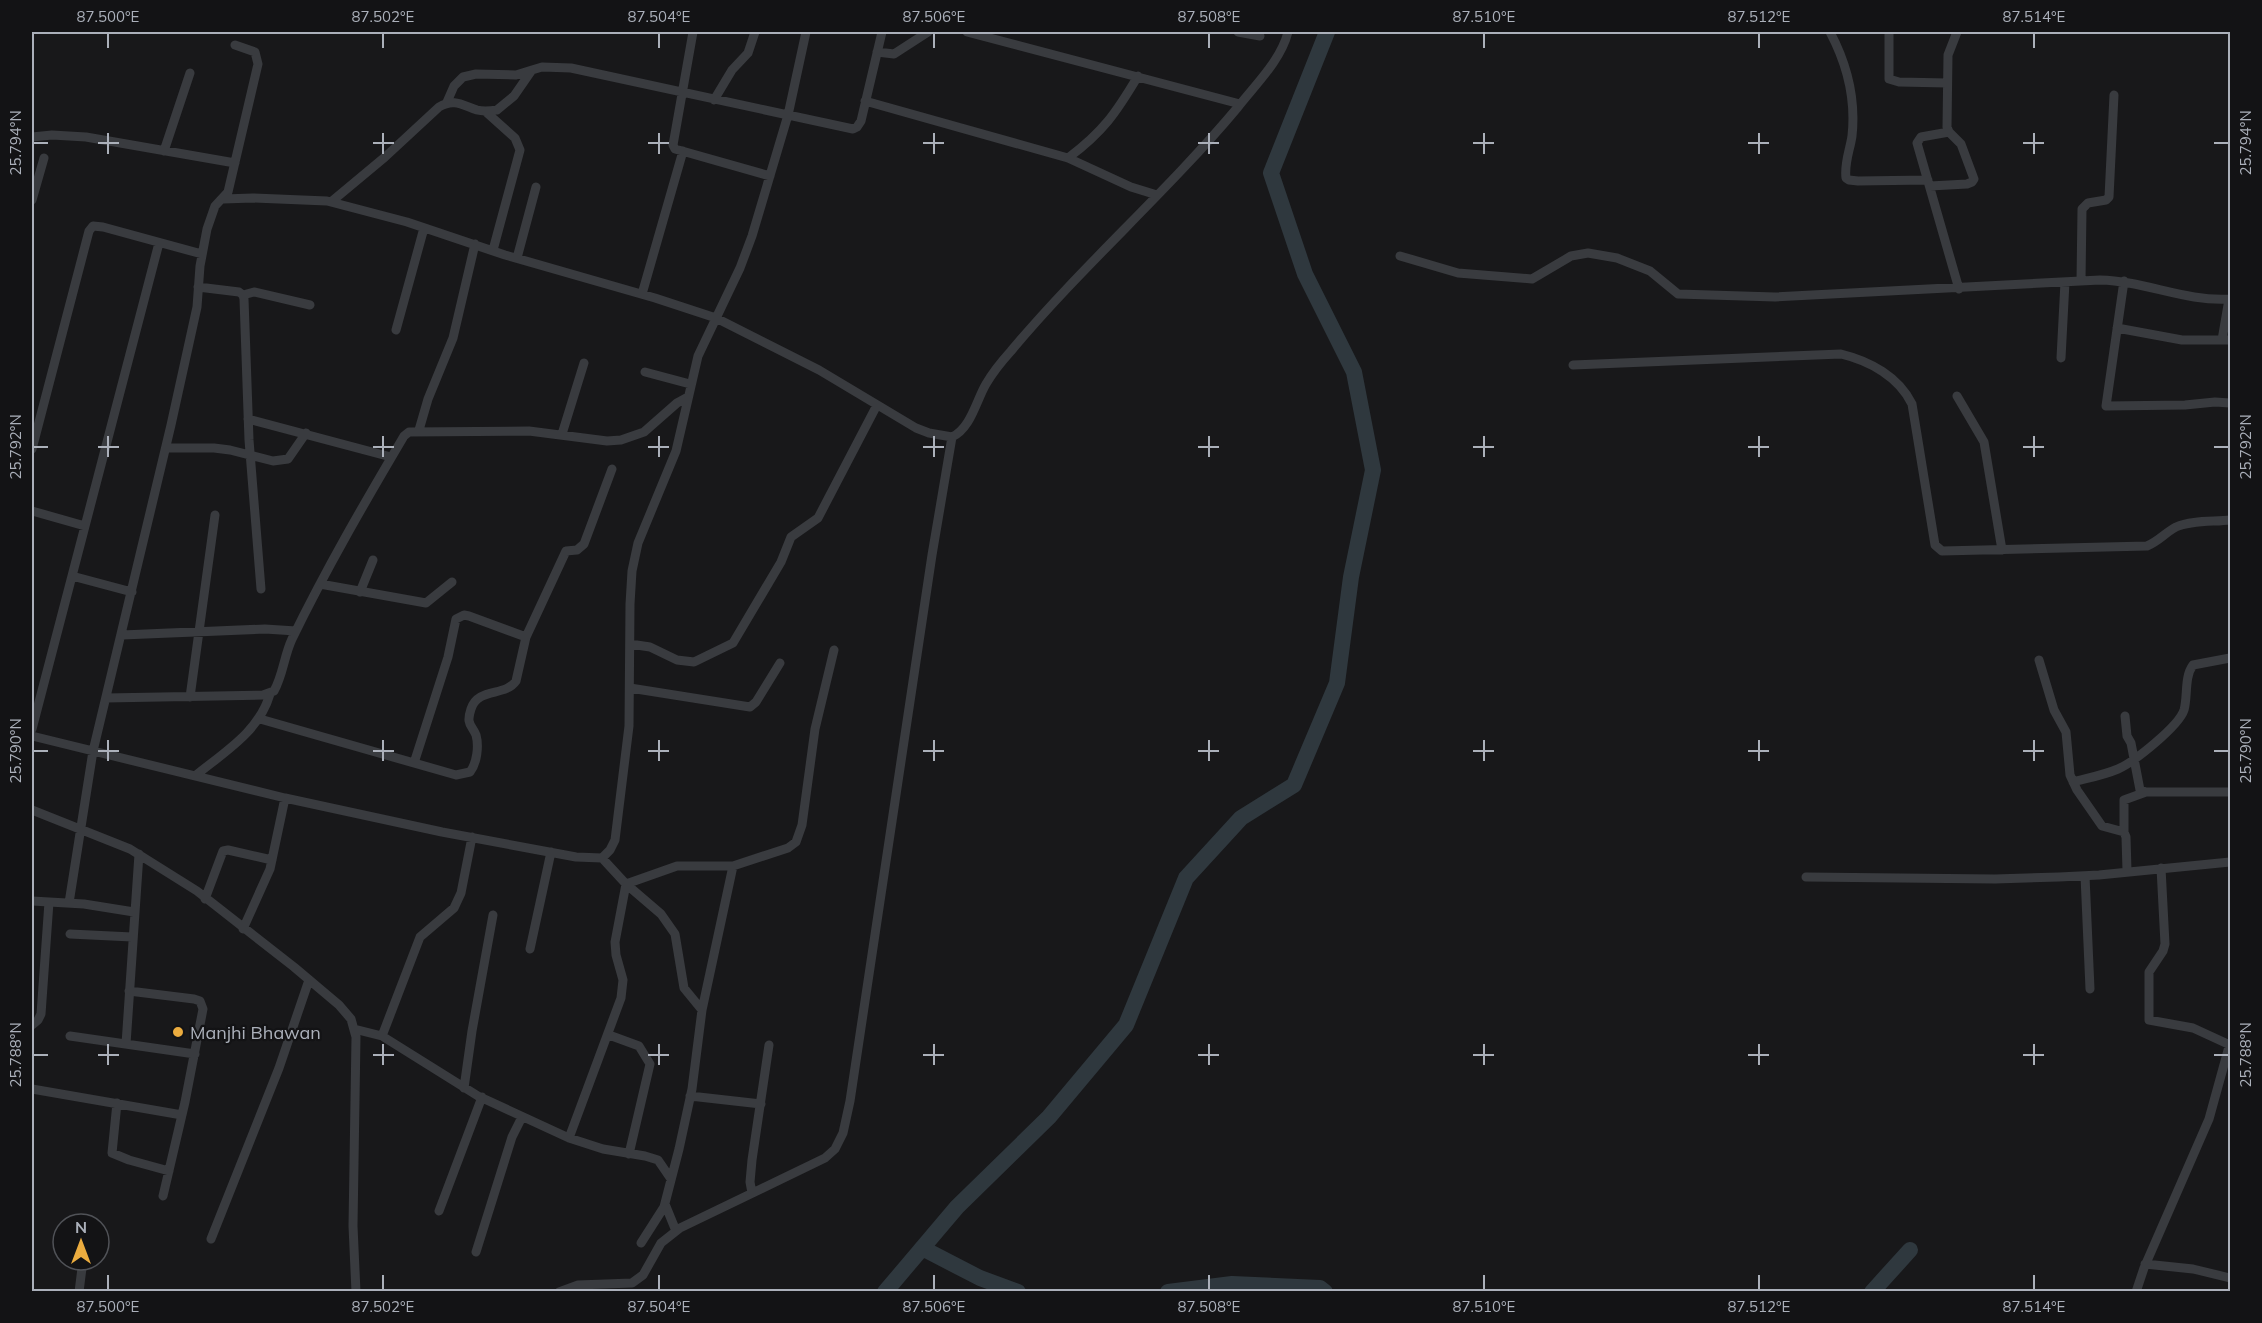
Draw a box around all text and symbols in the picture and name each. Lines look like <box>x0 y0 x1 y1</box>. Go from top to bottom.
text: 87.500°E <box>77 7 140 26</box>
text: 87.502°E <box>352 7 415 26</box>
text: 87.504°E <box>628 7 691 26</box>
text: 87.506°E <box>903 7 966 26</box>
text: 87.508°E <box>1178 7 1241 26</box>
text: 87.510°E <box>1453 7 1516 26</box>
text: 87.512°E <box>1728 7 1791 26</box>
text: 87.514°E <box>2003 7 2066 26</box>
text: 25.794°N <box>6 110 25 176</box>
text: 25.794°N <box>2236 110 2255 176</box>
text: 25.792°N <box>6 414 25 480</box>
text: 25.792°N <box>2236 414 2255 480</box>
text: 25.790°N <box>6 718 25 784</box>
text: 25.790°N <box>2236 718 2255 784</box>
place label: Manjhi Bhawan <box>190 1021 321 1044</box>
text: 25.788°N <box>6 1022 25 1088</box>
text: 25.788°N <box>2236 1022 2255 1088</box>
marker: Manjhi Bhawan <box>171 1025 185 1039</box>
north arrow <box>51 1212 111 1272</box>
text: N <box>75 1217 87 1237</box>
text: 87.500°E <box>77 1297 140 1316</box>
text: 87.502°E <box>352 1297 415 1316</box>
text: 87.504°E <box>628 1297 691 1316</box>
text: 87.506°E <box>903 1297 966 1316</box>
text: 87.508°E <box>1178 1297 1241 1316</box>
text: 87.510°E <box>1453 1297 1516 1316</box>
text: 87.512°E <box>1728 1297 1791 1316</box>
text: 87.514°E <box>2003 1297 2066 1316</box>

